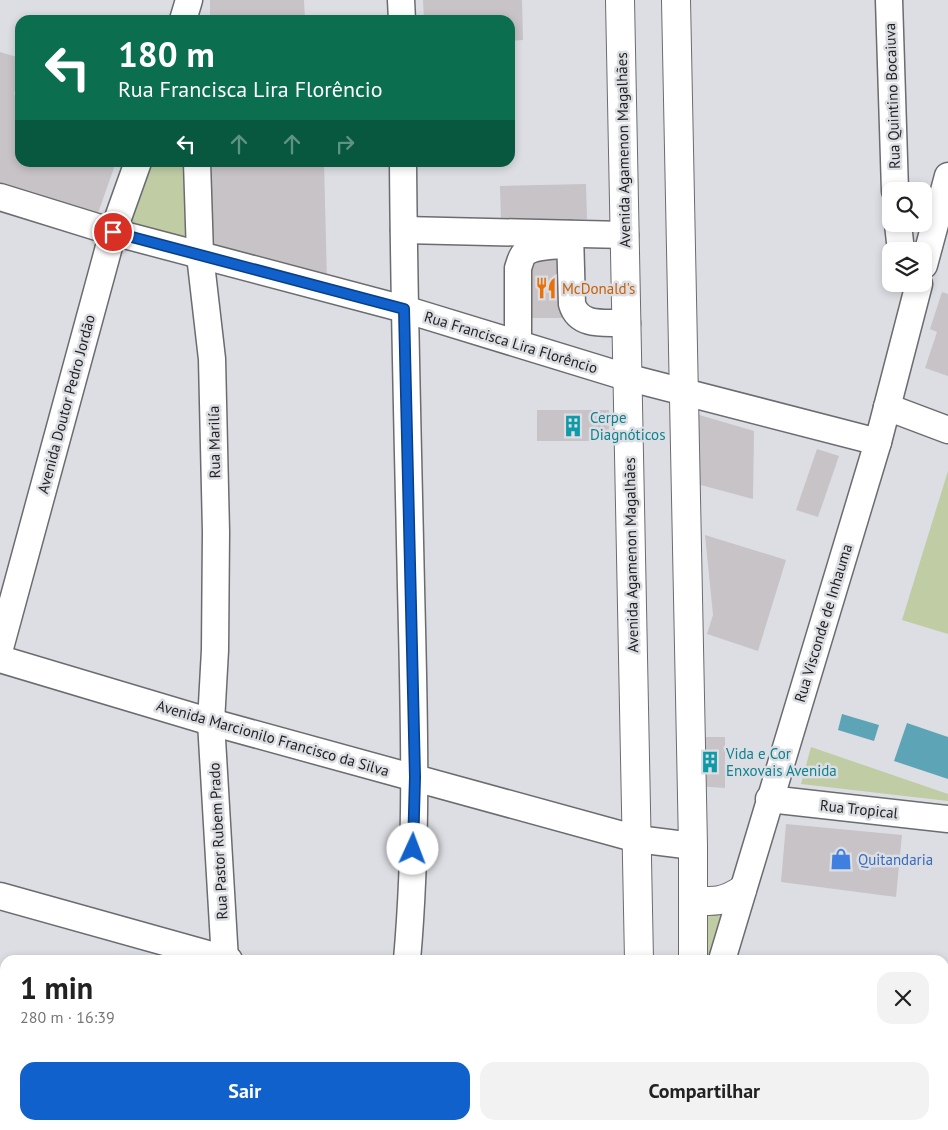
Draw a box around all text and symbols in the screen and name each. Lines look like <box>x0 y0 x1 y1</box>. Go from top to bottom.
street label: Rua Quintino Bocaiuva <box>880 23 904 169</box>
text: 180 m <box>118 31 215 77</box>
icon: left <box>35 35 100 100</box>
street label: Avenida Agamenon Magalhães <box>612 52 634 248</box>
text: Rua Francisca Lira Florêncio <box>118 75 383 103</box>
icon: left <box>172 130 200 158</box>
icon: ahead <box>225 130 253 158</box>
icon: ahead <box>278 130 306 158</box>
icon: right <box>331 130 359 158</box>
map controls <box>882 182 932 292</box>
button: search <box>882 182 932 232</box>
pin <box>92 211 134 253</box>
icon: arrive <box>99 218 127 246</box>
button: layers <box>882 242 932 292</box>
restaurant icon: McDonald's <box>533 275 559 301</box>
place label: McDonald's <box>562 279 635 298</box>
street label: Rua Francisca Lira Florêncio <box>422 307 600 377</box>
street label: Avenida Doutor Pedro Jordão <box>33 312 99 496</box>
street label: Rua Marilía <box>204 406 224 478</box>
place label: Cerpe Diagnóticos <box>590 408 665 444</box>
building icon: Cerpe Diagnóticos <box>560 413 586 439</box>
street label: Avenida Agamenon Magalhães <box>620 457 642 653</box>
street label: Rua Visconde de Inhauma <box>790 541 856 705</box>
street label: Avenida Marcionilo Francisco da Silva <box>154 696 392 780</box>
place label: Vida e Cor Enxovais Avenida <box>725 744 837 780</box>
building icon: Vida e Cor Enxovais Avenida <box>697 749 723 775</box>
street label: Rua Pastor Rubem Prado <box>204 762 232 920</box>
street label: Rua Tropical <box>819 795 900 823</box>
position arrow <box>386 822 438 874</box>
shop icon: Quitandaria <box>828 846 854 872</box>
place label: Quitandaria <box>858 850 933 869</box>
text: 1 min <box>20 968 93 1007</box>
button: close <box>877 972 929 1024</box>
text: 280 m · 16:39 <box>20 1007 115 1027</box>
button: Sair <box>20 1062 470 1120</box>
button: Compartilhar <box>480 1062 929 1120</box>

